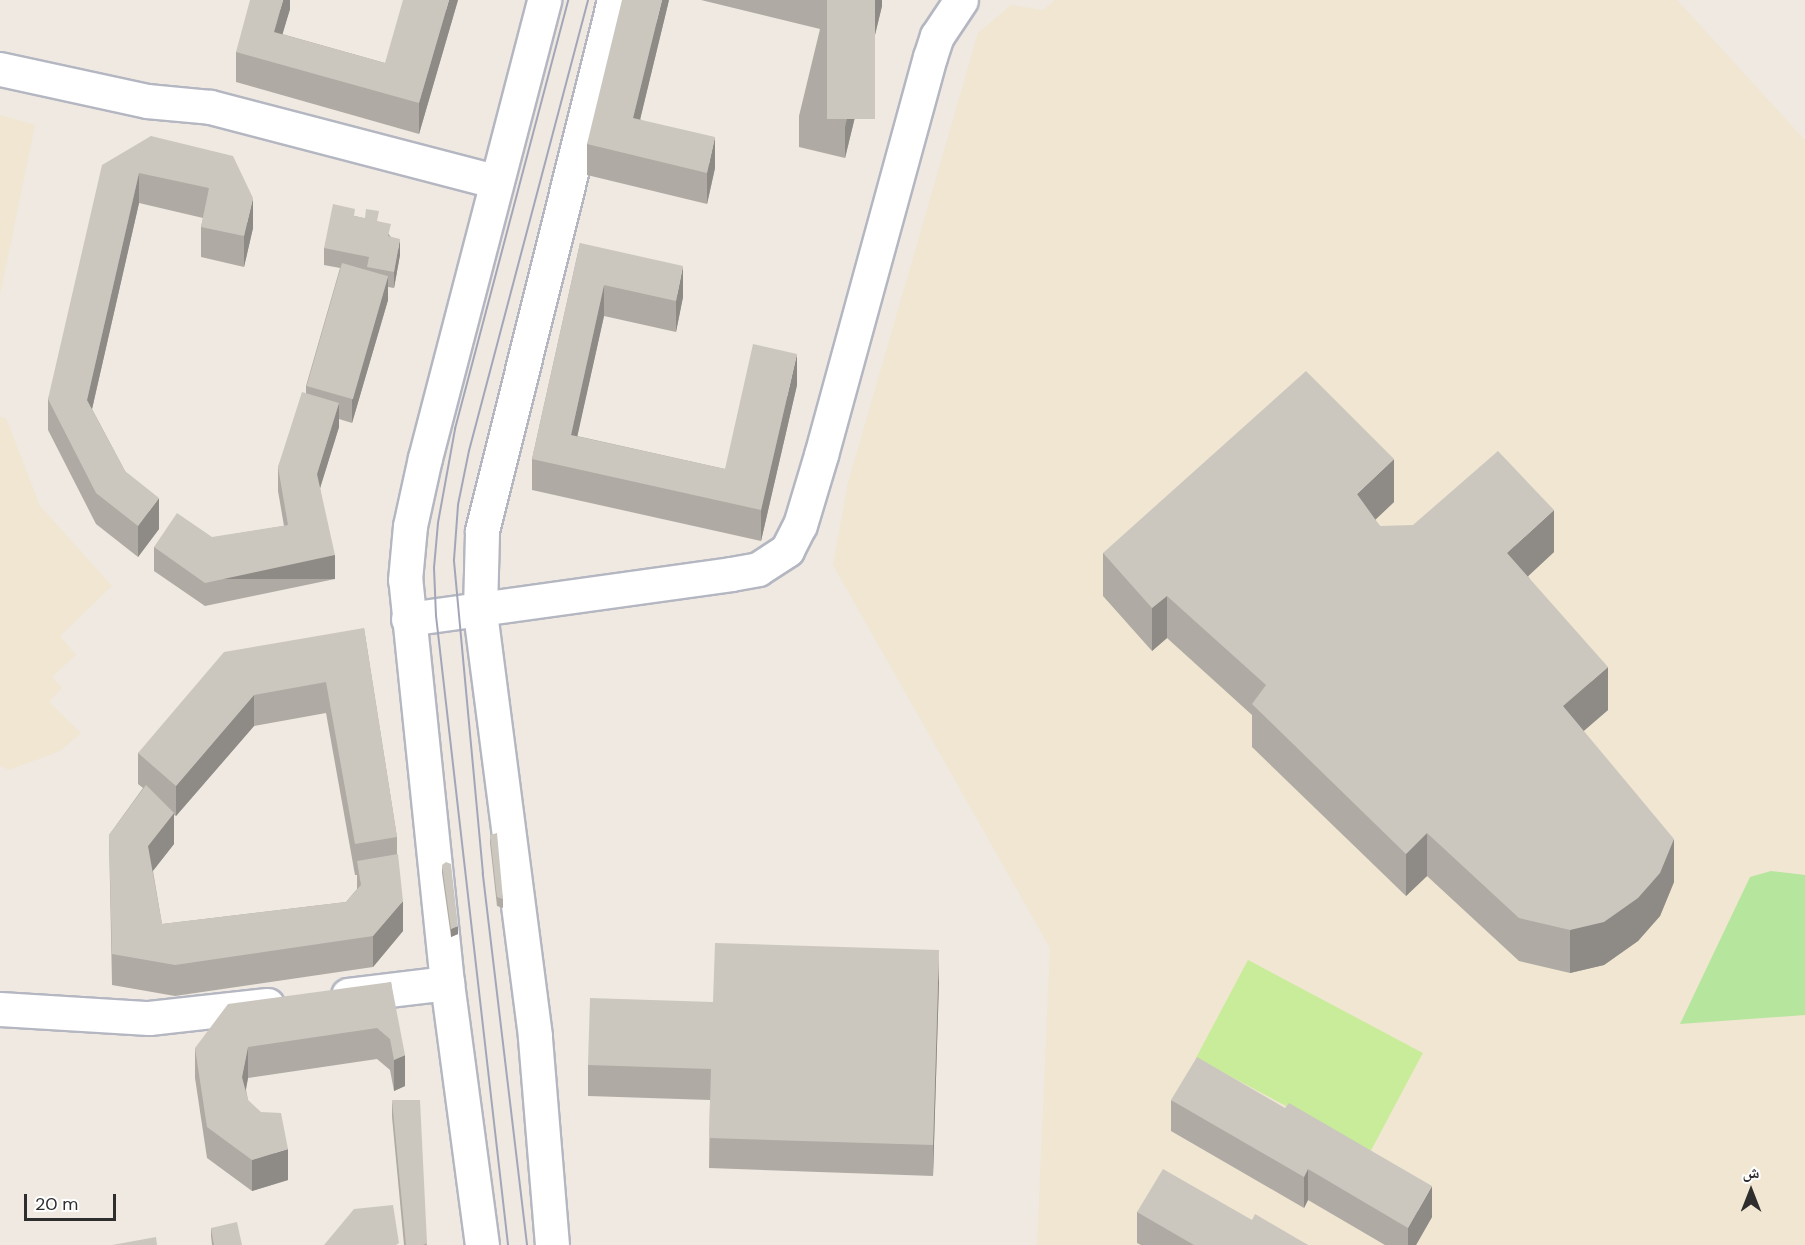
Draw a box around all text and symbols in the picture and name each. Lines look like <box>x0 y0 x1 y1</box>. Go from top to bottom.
north arrow <box>1721 1161 1781 1221</box>
text: ش <box>1743 1162 1759 1183</box>
scale bar <box>27 1182 118 1220</box>
text: 20 m <box>35 1192 78 1216</box>

